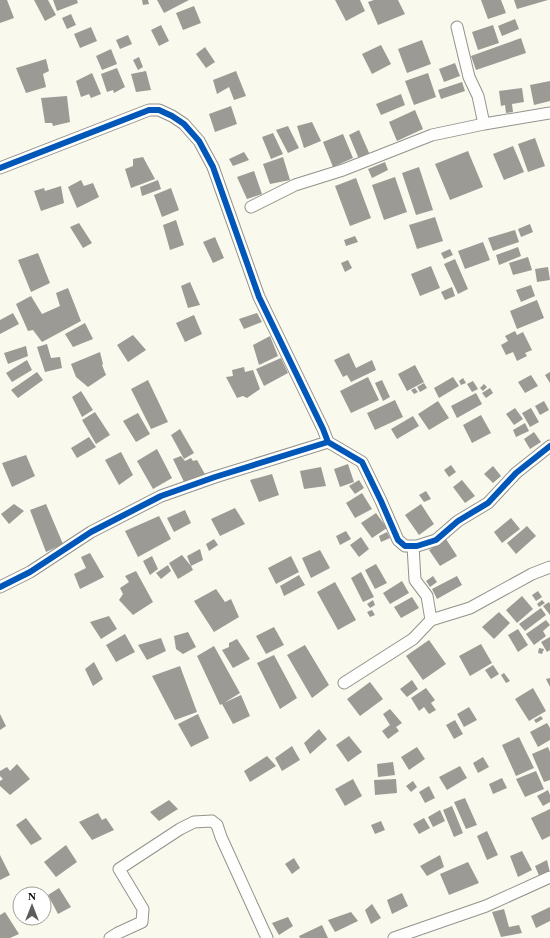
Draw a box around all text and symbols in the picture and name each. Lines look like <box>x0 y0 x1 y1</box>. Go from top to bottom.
north arrow <box>12 886 52 926</box>
text: N <box>28 890 36 902</box>

